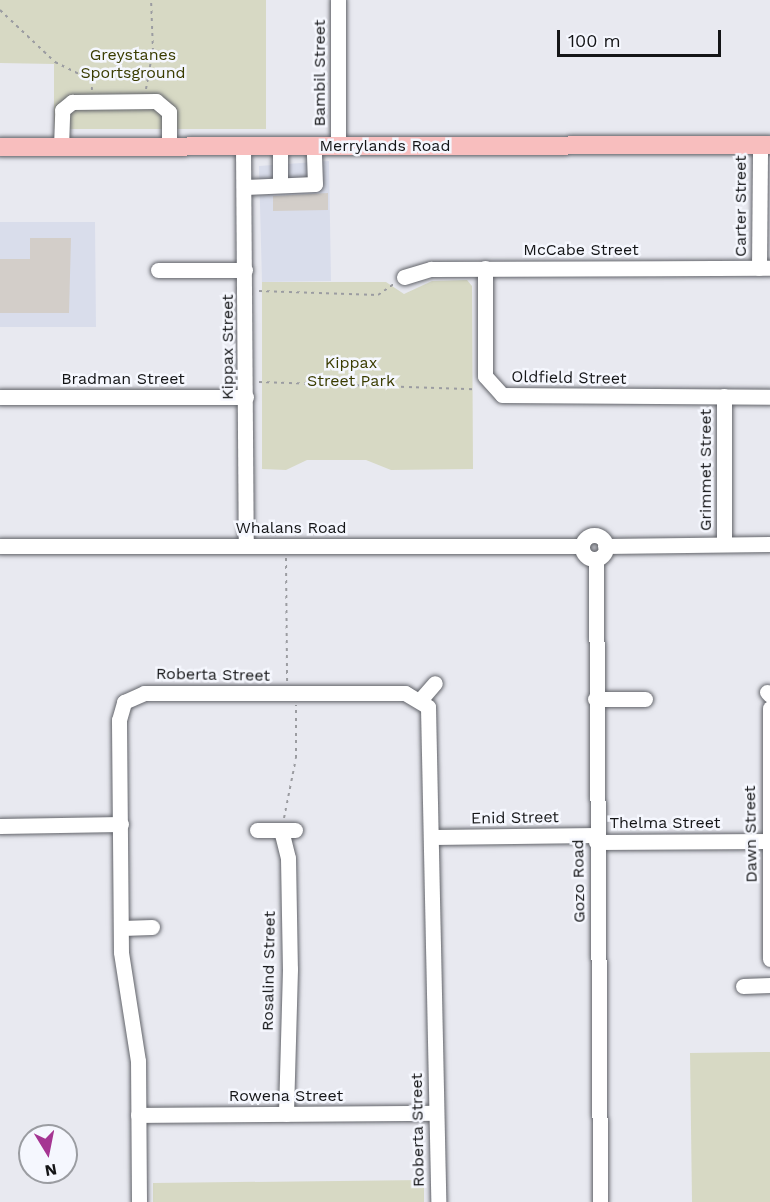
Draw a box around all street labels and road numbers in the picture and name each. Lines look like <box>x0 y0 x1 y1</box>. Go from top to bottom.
street label: Bambil Street <box>310 19 330 127</box>
street label: Merrylands Road <box>320 136 450 156</box>
street label: Carter Street <box>731 155 751 257</box>
street label: McCabe Street <box>523 240 639 260</box>
street label: Kippax Street <box>218 294 238 400</box>
street label: Oldfield Street <box>511 367 627 389</box>
street label: Bradman Street <box>61 369 185 389</box>
street label: Grimmet Street <box>696 409 716 531</box>
street label: Whalans Road <box>235 518 347 538</box>
street label: Roberta Street <box>156 664 270 686</box>
street label: Dawn Street <box>741 785 761 883</box>
street label: Enid Street <box>471 808 559 828</box>
street label: Thelma Street <box>609 813 721 833</box>
street label: Gozo Road <box>569 839 589 923</box>
street label: Rosalind Street <box>258 911 280 1031</box>
street label: Roberta Street <box>407 1073 429 1187</box>
street label: Rowena Street <box>229 1086 343 1106</box>

